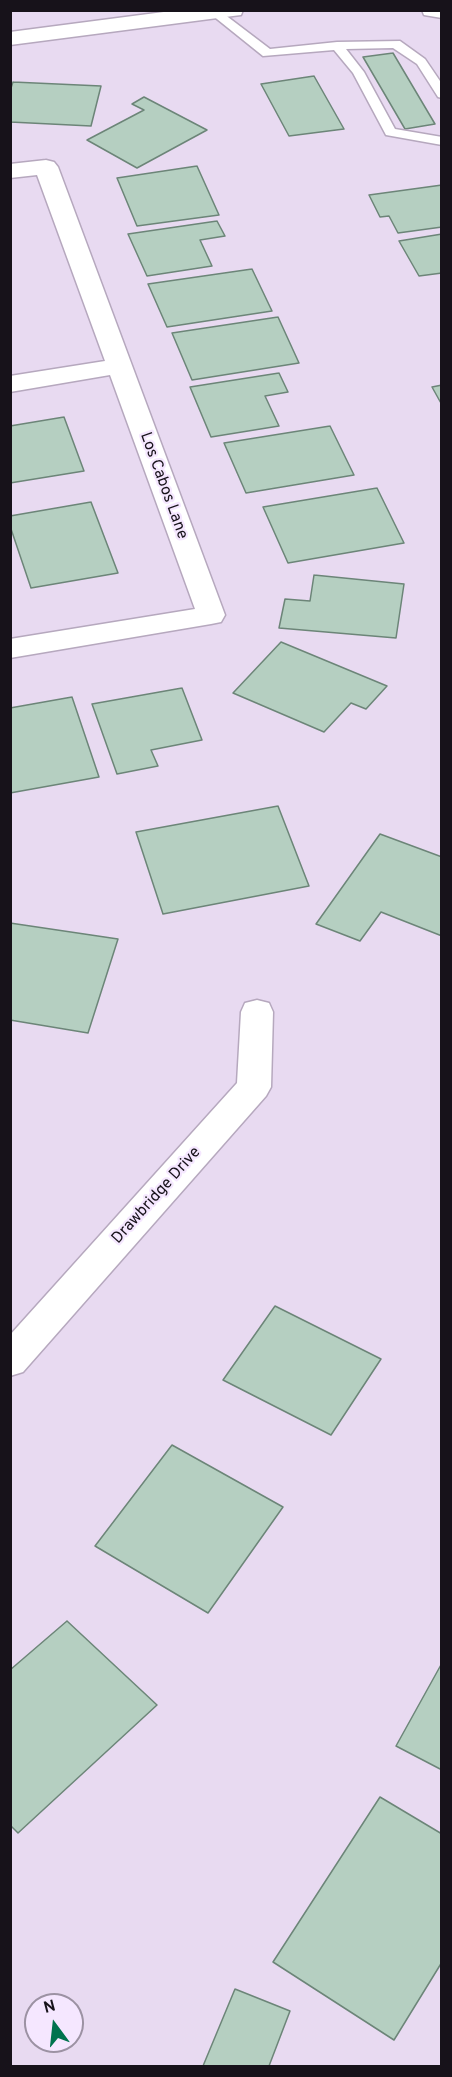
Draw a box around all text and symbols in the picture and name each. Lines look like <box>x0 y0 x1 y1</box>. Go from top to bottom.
street label: Los Cabos Lane <box>135 430 191 542</box>
street label: Drawbridge Drive <box>108 1144 206 1248</box>
north arrow <box>24 1993 84 2053</box>
text: N <box>42 1996 58 2019</box>

